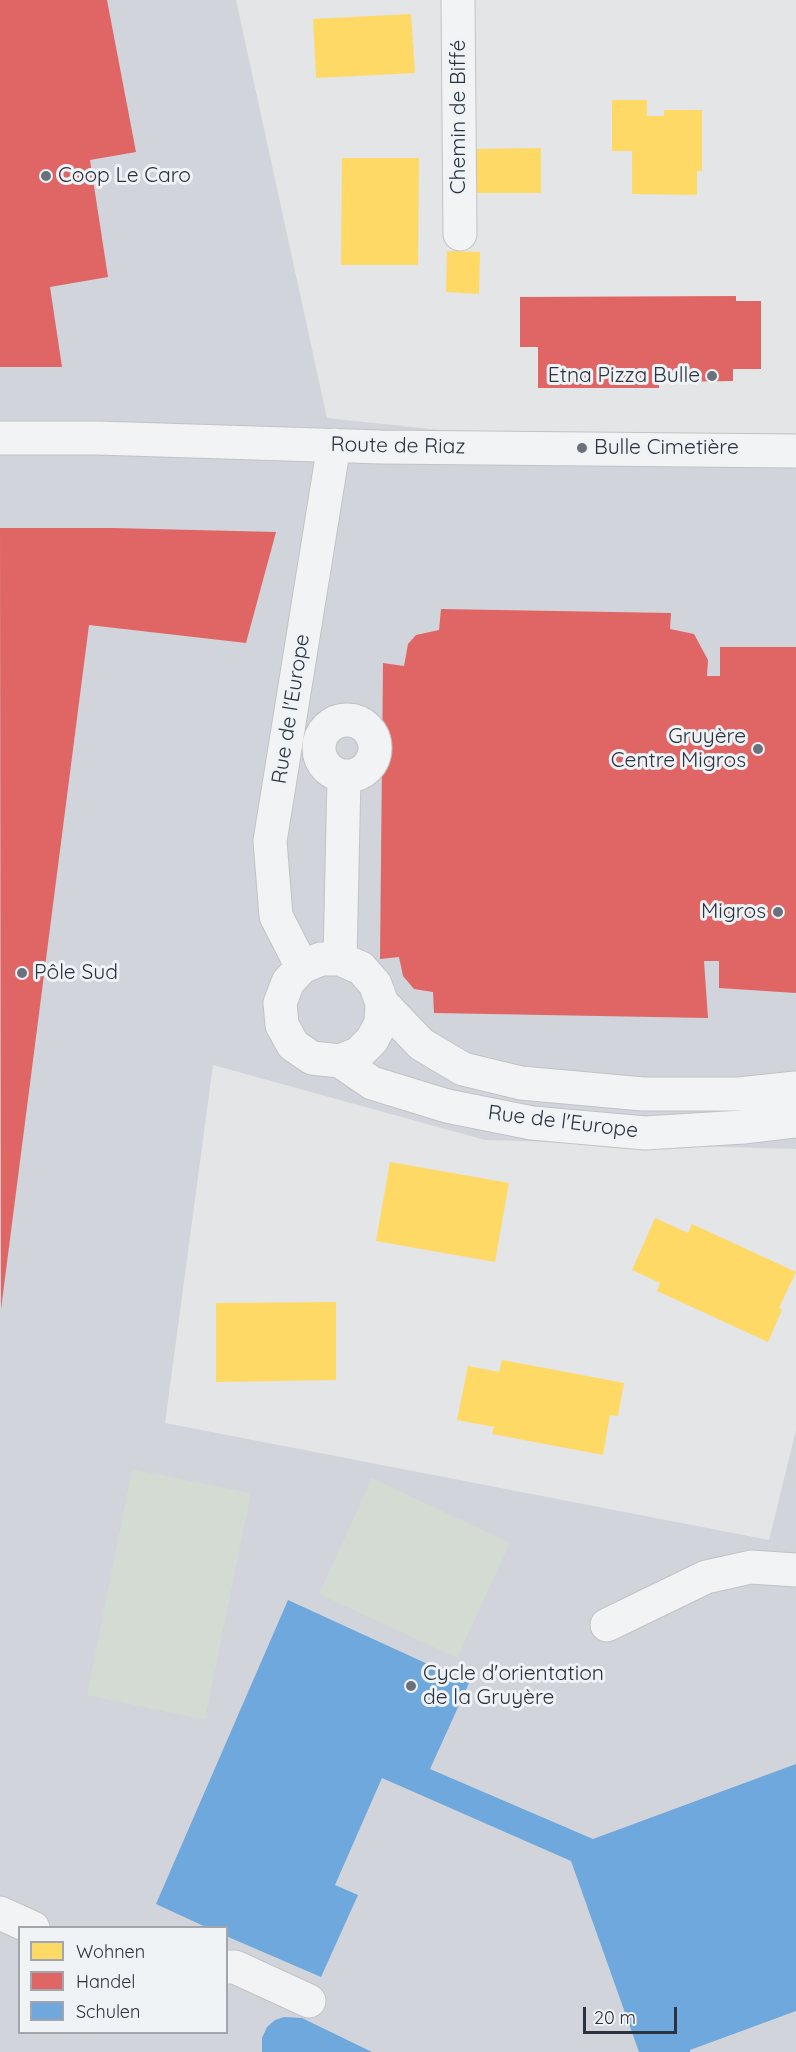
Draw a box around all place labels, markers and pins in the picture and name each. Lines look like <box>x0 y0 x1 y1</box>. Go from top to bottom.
place label: Coop Le Caro <box>58 163 191 189</box>
marker: Coop Le Caro <box>39 169 53 183</box>
place label: Etna Pizza Bulle <box>548 363 700 389</box>
marker: Etna Pizza Bulle <box>705 369 719 383</box>
place label: Bulle Cimetière <box>594 435 739 461</box>
marker: Bulle Cimetière <box>575 441 589 455</box>
place label: Gruyère Centre Migros <box>611 724 746 774</box>
marker: Gruyère Centre Migros <box>751 742 765 756</box>
place label: Migros <box>701 899 766 925</box>
marker: Migros <box>771 905 785 919</box>
place label: Pôle Sud <box>34 960 118 986</box>
marker: Pôle Sud <box>15 966 29 980</box>
place label: Cycle d'orientation de la Gruyère <box>423 1661 604 1711</box>
marker: Cycle d'orientation de la Gruyère <box>404 1679 418 1693</box>

